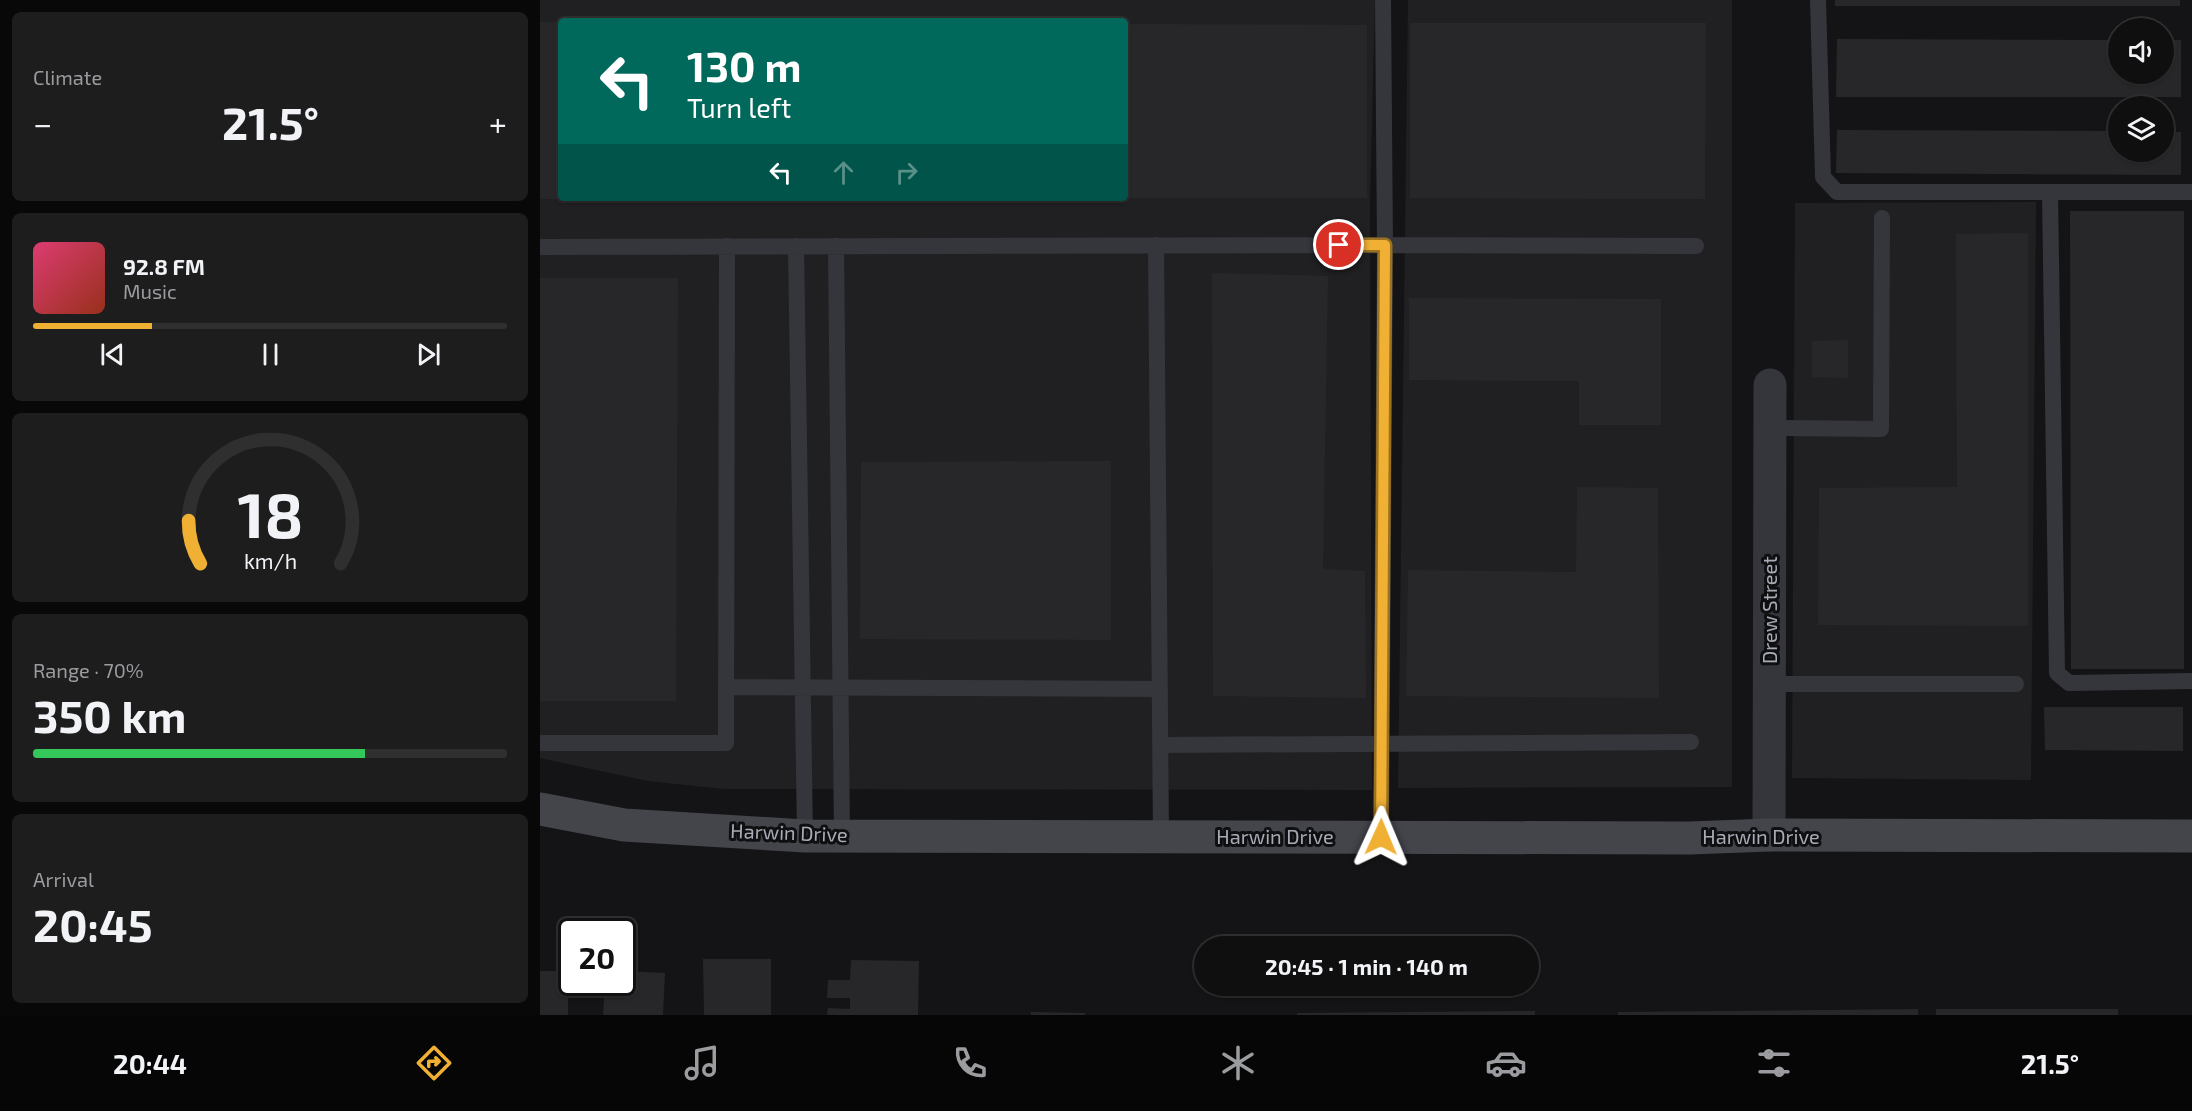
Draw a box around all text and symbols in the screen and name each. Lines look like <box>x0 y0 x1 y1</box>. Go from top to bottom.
map controls <box>2108 18 2174 162</box>
button: sound <box>2108 18 2174 84</box>
text: 130 m <box>687 40 802 90</box>
icon: left <box>588 42 666 120</box>
text: Climate <box>33 65 102 89</box>
text: Turn left <box>687 91 791 123</box>
text: 21.5° <box>222 95 319 149</box>
button: layers <box>2108 96 2174 162</box>
text: − <box>33 103 52 143</box>
text: + <box>489 103 507 143</box>
icon: left <box>764 156 797 189</box>
icon: ahead <box>827 156 860 189</box>
icon: right <box>890 156 923 189</box>
pin <box>1313 219 1364 270</box>
icon: arrive <box>1322 228 1355 261</box>
text: 92.8 FM <box>123 253 205 279</box>
text: Music <box>123 279 177 303</box>
icon: previous <box>96 338 129 371</box>
icon: pause <box>254 338 287 371</box>
icon: next <box>412 338 445 371</box>
text: 18 <box>237 477 303 552</box>
text: km/h <box>243 549 297 574</box>
street label: Drew Street <box>1757 556 1781 664</box>
text: Range · 70% <box>33 658 144 682</box>
text: 350 km <box>33 688 186 742</box>
position arrow <box>1349 805 1413 869</box>
street label: Harwin Drive <box>730 818 848 846</box>
street label: Harwin Drive <box>1216 824 1334 848</box>
street label: Harwin Drive <box>1702 824 1820 848</box>
text: Arrival <box>33 867 94 891</box>
text: 20:45 <box>33 897 153 951</box>
speed limit sign: 20 <box>558 918 636 996</box>
text: 20:45 · 1 min · 140 m <box>1265 953 1468 979</box>
icon: directions <box>413 1042 455 1084</box>
icon: music <box>681 1042 723 1084</box>
icon: phone <box>949 1042 991 1084</box>
icon: climate <box>1217 1042 1259 1084</box>
icon: car <box>1485 1042 1527 1084</box>
icon: filters <box>1753 1042 1795 1084</box>
text: 20:44 <box>113 1047 187 1079</box>
text: 21.5° <box>2021 1047 2079 1079</box>

